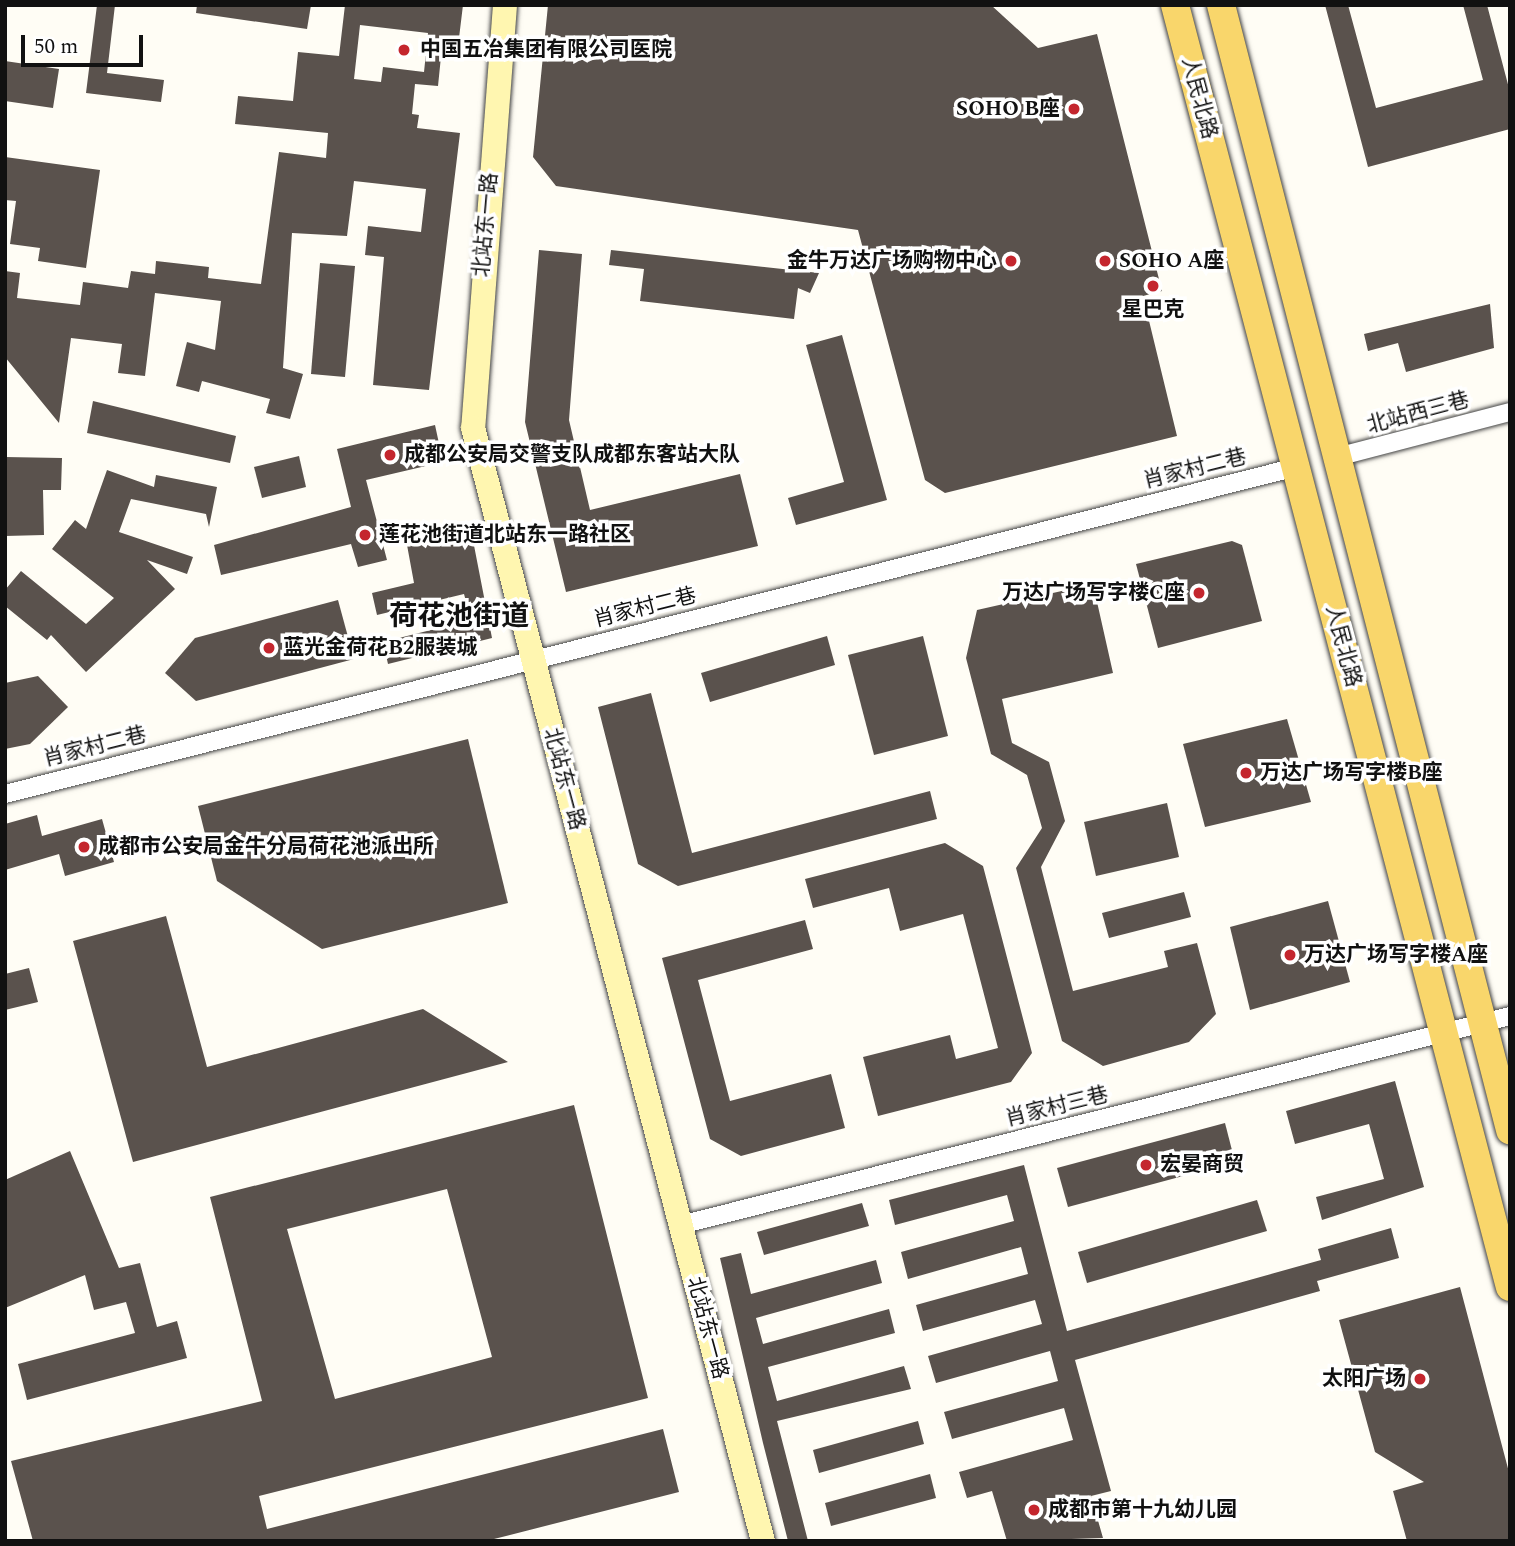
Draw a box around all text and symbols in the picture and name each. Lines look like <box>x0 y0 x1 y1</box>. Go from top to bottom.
scale bar <box>24 21 147 65</box>
text: 50 m <box>34 31 78 63</box>
place label: 中国五冶集团有限公司医院 <box>420 37 672 63</box>
marker: 中国五冶集团有限公司医院 <box>394 40 414 60</box>
street label: 人民北路 <box>1176 54 1222 142</box>
place label: SOHO B座 <box>956 96 1060 122</box>
marker: SOHO B座 <box>1066 101 1082 117</box>
street label: 北站东一路 <box>469 172 503 278</box>
place label: 金牛万达广场购物中心 <box>787 248 997 274</box>
place label: SOHO A座 <box>1119 248 1224 274</box>
marker: 金牛万达广场购物中心 <box>1003 253 1019 269</box>
marker: SOHO A座 <box>1097 253 1113 269</box>
marker: 星巴克 <box>1145 278 1161 294</box>
place label: 星巴克 <box>1122 297 1184 323</box>
street label: 北站西三巷 <box>1364 387 1472 439</box>
place label: 成都公安局交警支队成都东客站大队 <box>404 442 740 468</box>
street label: 肖家村二巷 <box>1141 444 1249 494</box>
marker: 成都公安局交警支队成都东客站大队 <box>382 447 398 463</box>
place label: 莲花池街道北站东一路社区 <box>379 522 631 548</box>
marker: 莲花池街道北站东一路社区 <box>357 527 373 543</box>
place label: 万达广场写字楼C座 <box>1002 580 1185 606</box>
street label: 肖家村二巷 <box>591 583 699 633</box>
marker: 万达广场写字楼C座 <box>1191 585 1207 601</box>
district label: 荷花池街道 <box>389 600 529 634</box>
street label: 人民北路 <box>1320 602 1366 690</box>
place label: 蓝光金荷花B2服装城 <box>283 635 478 661</box>
marker: 蓝光金荷花B2服装城 <box>261 640 277 656</box>
street label: 肖家村二巷 <box>41 722 149 772</box>
street label: 北站东一路 <box>538 725 590 833</box>
place label: 万达广场写字楼B座 <box>1260 760 1443 786</box>
marker: 万达广场写字楼B座 <box>1238 765 1254 781</box>
place label: 成都市公安局金牛分局荷花池派出所 <box>98 834 434 860</box>
marker: 成都市公安局金牛分局荷花池派出所 <box>76 839 92 855</box>
place label: 万达广场写字楼A座 <box>1304 942 1488 968</box>
marker: 万达广场写字楼A座 <box>1282 947 1298 963</box>
street label: 肖家村三巷 <box>1003 1082 1111 1132</box>
place label: 宏晏商贸 <box>1160 1152 1244 1178</box>
marker: 宏晏商贸 <box>1138 1157 1154 1173</box>
street label: 北站东一路 <box>681 1274 733 1382</box>
place label: 太阳广场 <box>1322 1366 1406 1392</box>
marker: 太阳广场 <box>1412 1371 1428 1387</box>
place label: 成都市第十九幼儿园 <box>1048 1497 1237 1523</box>
marker: 成都市第十九幼儿园 <box>1026 1502 1042 1518</box>

